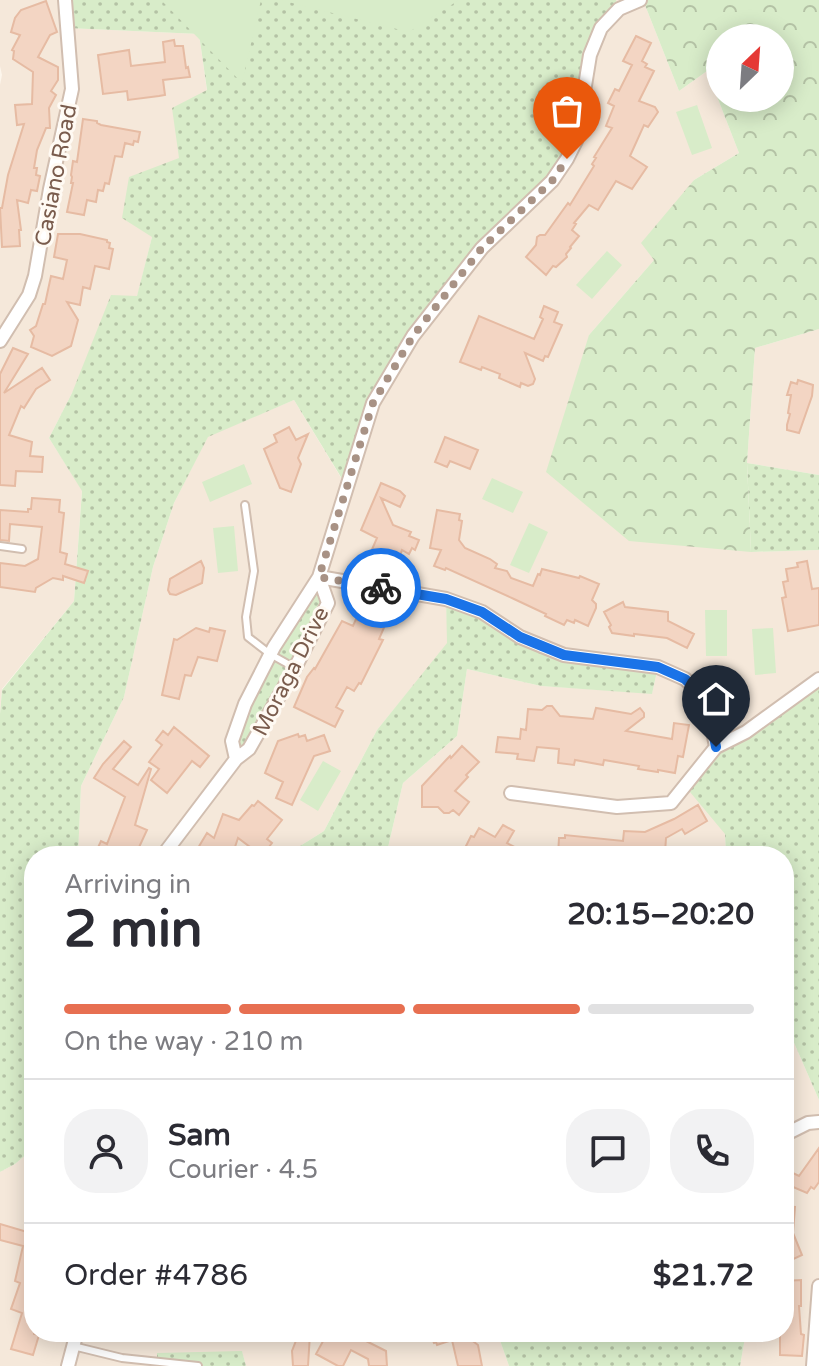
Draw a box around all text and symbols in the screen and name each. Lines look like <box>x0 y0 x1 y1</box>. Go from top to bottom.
north arrow <box>706 24 794 112</box>
map controls <box>706 24 794 112</box>
pin <box>533 77 601 159</box>
icon: bag <box>545 89 589 133</box>
street label: Casiano Road <box>29 102 82 248</box>
courier <box>341 548 421 628</box>
icon: bike <box>359 566 403 610</box>
street label: Moraga Drive <box>247 603 335 740</box>
pin <box>682 665 750 747</box>
icon: home <box>694 677 738 721</box>
text: Arriving in <box>64 869 191 900</box>
text: 20:15–20:20 <box>567 896 754 933</box>
text: 2 min <box>64 898 203 961</box>
text: On the way · 210 m <box>64 1026 303 1057</box>
button: person <box>64 1109 148 1193</box>
button: chat <box>566 1109 650 1193</box>
button: phone <box>670 1109 754 1193</box>
text: Sam <box>168 1117 231 1154</box>
text: Courier · 4.5 <box>168 1154 318 1185</box>
text: Order #4786 <box>64 1257 248 1294</box>
text: $21.72 <box>653 1257 754 1294</box>

